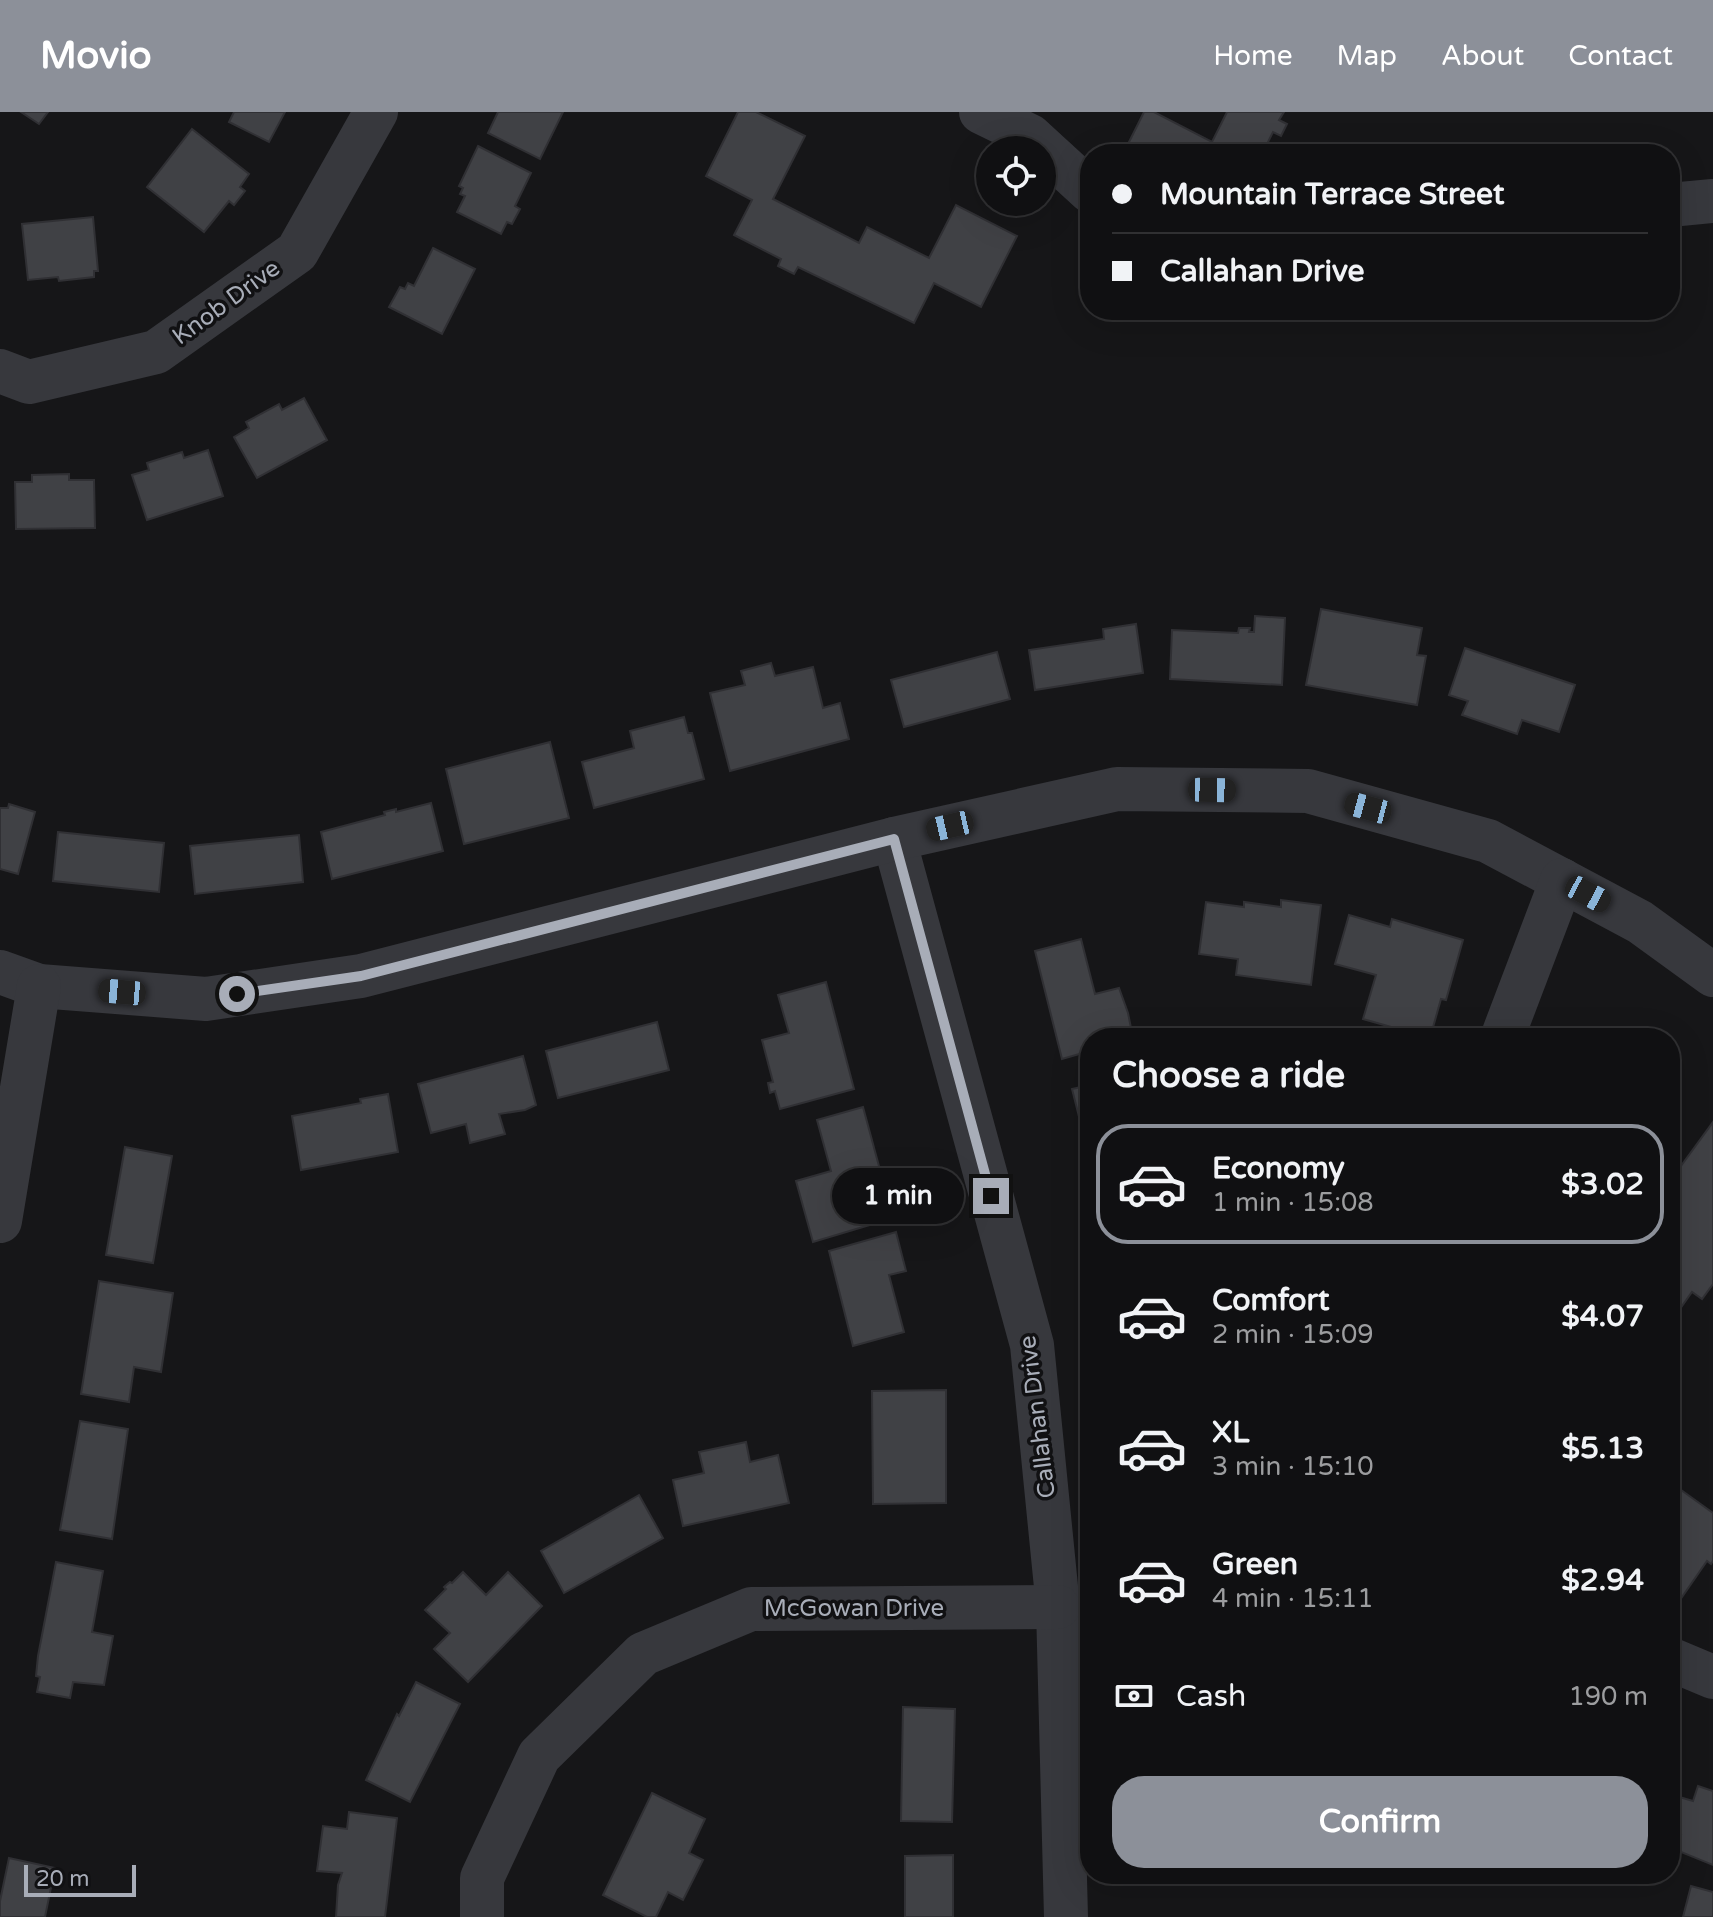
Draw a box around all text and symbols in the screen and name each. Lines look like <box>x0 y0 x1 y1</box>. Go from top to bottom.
text: Movio <box>40 33 152 79</box>
text: Home <box>1213 39 1293 73</box>
text: Map <box>1337 39 1397 73</box>
text: About <box>1441 39 1524 73</box>
text: Contact <box>1568 39 1673 73</box>
map controls <box>976 136 1056 216</box>
button: locate <box>976 136 1056 216</box>
text: Mountain Terrace Street <box>1160 176 1504 213</box>
text: Callahan Drive <box>1160 253 1365 290</box>
street label: Knob Drive <box>167 254 286 351</box>
car <box>1188 778 1236 802</box>
car <box>1342 790 1394 826</box>
car <box>924 809 976 843</box>
car <box>1561 872 1615 916</box>
route start <box>219 976 255 1012</box>
car <box>97 978 147 1006</box>
text: Choose a ride <box>1112 1054 1345 1097</box>
icon: car <box>1116 1148 1188 1220</box>
text: Economy <box>1212 1150 1345 1187</box>
text: $3.02 <box>1561 1166 1644 1203</box>
callout: 1 min <box>831 1168 963 1224</box>
route end <box>973 1178 1009 1214</box>
text: 1 min <box>863 1180 933 1211</box>
text: 1 min · 15:08 <box>1212 1187 1374 1218</box>
icon: car <box>1116 1280 1188 1352</box>
text: Comfort <box>1212 1282 1330 1319</box>
text: $4.07 <box>1561 1298 1644 1335</box>
text: 2 min · 15:09 <box>1212 1319 1374 1350</box>
street label: Callahan Drive <box>1013 1334 1062 1500</box>
icon: car <box>1116 1412 1188 1484</box>
text: XL <box>1212 1414 1249 1451</box>
text: $5.13 <box>1562 1430 1644 1467</box>
text: 3 min · 15:10 <box>1212 1451 1374 1482</box>
icon: car <box>1116 1544 1188 1616</box>
text: Green <box>1212 1546 1298 1583</box>
text: $2.94 <box>1561 1562 1644 1599</box>
text: 4 min · 15:11 <box>1212 1583 1374 1614</box>
street label: McGowan Drive <box>764 1594 944 1623</box>
icon: cash <box>1112 1674 1156 1718</box>
text: Cash <box>1176 1678 1246 1715</box>
text: 190 m <box>1568 1681 1648 1712</box>
button: Confirm <box>1112 1776 1648 1868</box>
scale bar <box>24 1861 136 1897</box>
text: 20 m <box>36 1866 90 1892</box>

